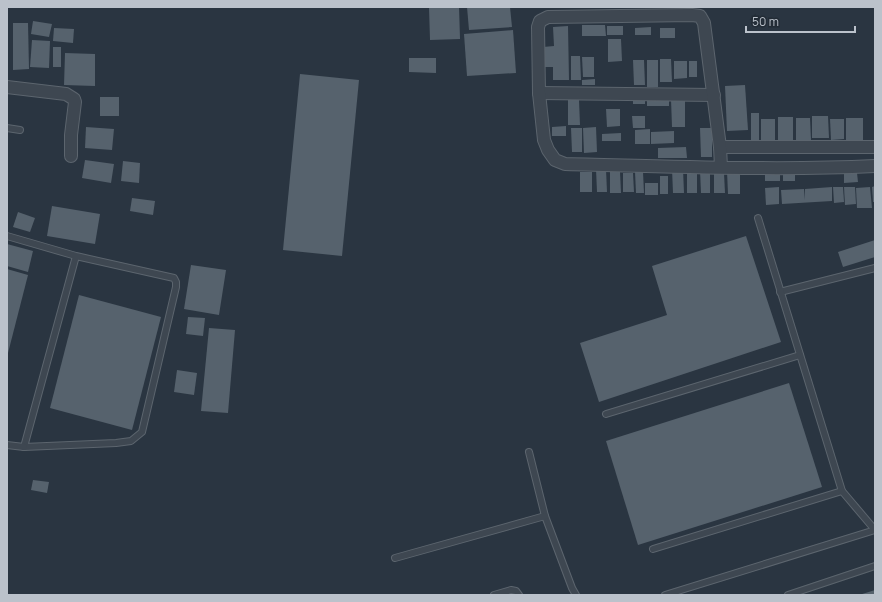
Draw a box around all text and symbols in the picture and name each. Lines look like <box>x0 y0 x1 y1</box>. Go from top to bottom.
scale bar <box>746 8 855 34</box>
text: 50 m <box>752 13 779 30</box>

